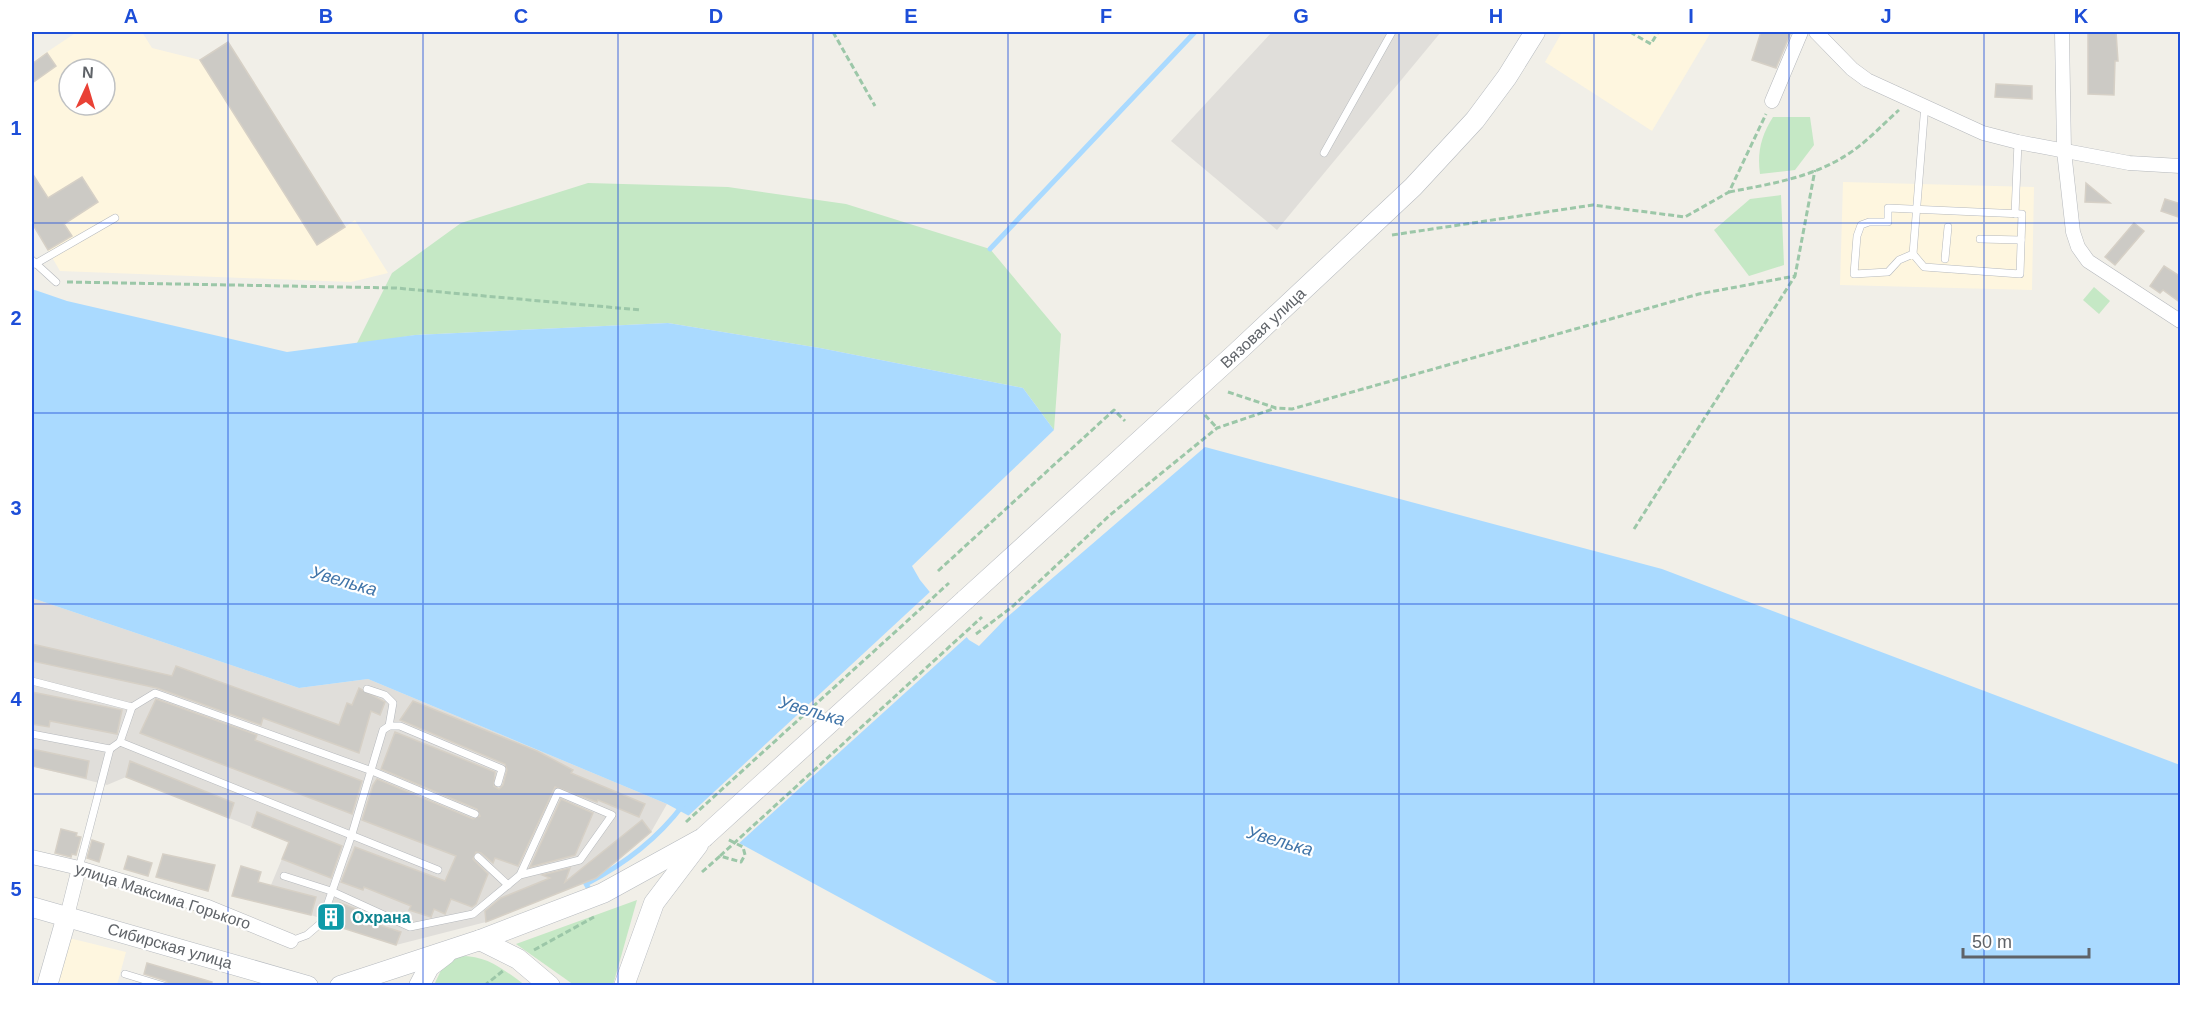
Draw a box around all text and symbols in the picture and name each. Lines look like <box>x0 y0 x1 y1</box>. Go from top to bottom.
text: A <box>124 5 138 27</box>
text: B <box>319 5 333 27</box>
text: C <box>514 5 528 27</box>
text: D <box>709 5 723 27</box>
text: E <box>904 5 918 27</box>
text: F <box>1100 5 1112 27</box>
text: G <box>1293 5 1309 27</box>
text: H <box>1489 5 1503 27</box>
text: I <box>1688 5 1694 27</box>
text: J <box>1880 5 1892 27</box>
text: K <box>2074 5 2089 27</box>
north arrow <box>57 57 117 117</box>
text: N <box>82 64 94 81</box>
text: 1 <box>10 117 22 139</box>
street label: Вязовая улица <box>1217 284 1309 372</box>
text: 2 <box>10 307 22 329</box>
text: 3 <box>10 497 22 519</box>
water label: Увелька <box>308 562 379 600</box>
text: 4 <box>10 688 22 710</box>
water label: Увелька <box>776 692 847 730</box>
water label: Увелька <box>1244 822 1315 860</box>
street label: улица Максима Горького <box>73 860 253 932</box>
text: 5 <box>10 878 22 900</box>
building icon: Охрана <box>315 901 347 933</box>
place label: Охрана <box>352 909 411 926</box>
street label: Сибирская улица <box>106 920 234 972</box>
scale bar <box>1963 921 2089 959</box>
text: 50 m <box>1972 932 2012 952</box>

